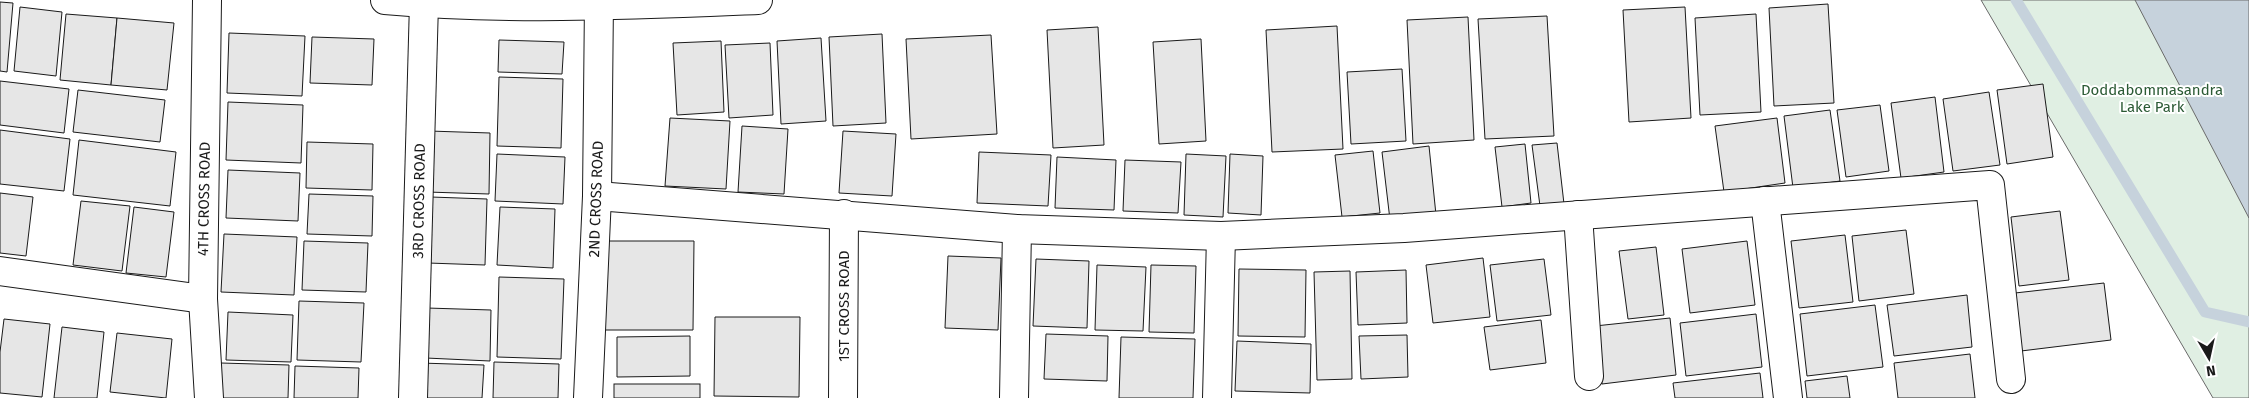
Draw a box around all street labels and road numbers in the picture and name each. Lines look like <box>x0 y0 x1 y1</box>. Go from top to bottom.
street label: 2ND CROSS ROAD <box>585 140 607 258</box>
street label: 4TH CROSS ROAD <box>194 142 214 256</box>
street label: 3RD CROSS ROAD <box>409 143 429 259</box>
street label: 1ST CROSS ROAD <box>835 250 853 362</box>

